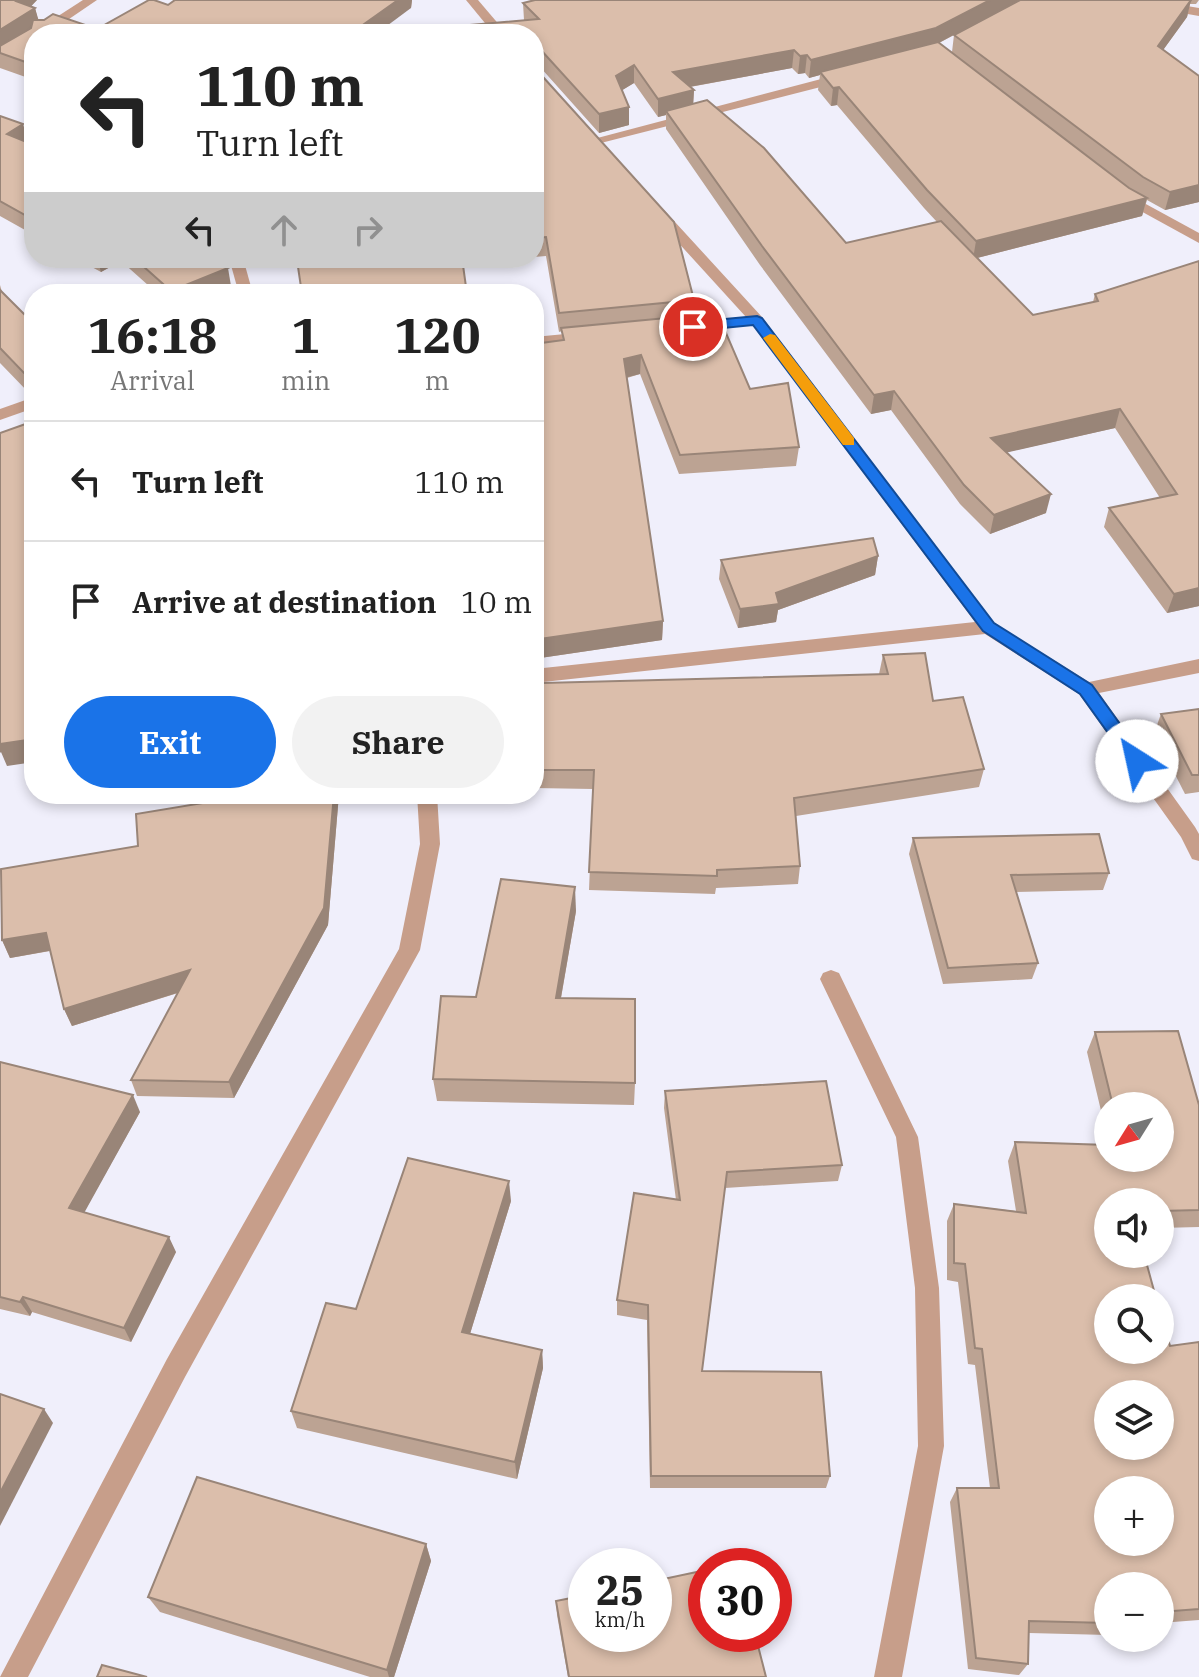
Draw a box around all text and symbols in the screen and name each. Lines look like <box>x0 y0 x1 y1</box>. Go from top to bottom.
text: 110 m <box>196 49 364 121</box>
icon: left <box>64 56 168 160</box>
text: Turn left <box>196 119 343 166</box>
icon: left <box>178 208 222 252</box>
icon: ahead <box>262 208 306 252</box>
icon: right <box>346 208 390 252</box>
pin <box>659 293 727 361</box>
text: 16:18 <box>88 304 217 366</box>
text: 1 <box>291 304 320 366</box>
text: 120 <box>394 304 480 366</box>
icon: arrive <box>671 305 715 349</box>
text: Arrival <box>110 363 195 397</box>
text: min <box>281 363 330 397</box>
text: m <box>425 363 450 397</box>
icon: left <box>64 459 108 503</box>
text: Turn left <box>132 462 264 501</box>
text: 110 m <box>414 462 504 501</box>
icon: arrive <box>64 579 108 623</box>
text: Arrive at destination <box>132 582 437 621</box>
text: 10 m <box>461 582 532 621</box>
button: Exit <box>64 696 276 788</box>
button: Share <box>292 696 504 788</box>
position arrow <box>1095 719 1179 803</box>
north arrow <box>1094 1092 1174 1172</box>
map controls <box>1094 1092 1174 1652</box>
button: sound <box>1094 1188 1174 1268</box>
button: search <box>1094 1284 1174 1364</box>
button: layers <box>1094 1380 1174 1460</box>
button: + <box>1094 1476 1174 1556</box>
speed limit sign: 30 <box>688 1548 792 1652</box>
text: 25 <box>596 1564 644 1616</box>
button: − <box>1094 1572 1174 1652</box>
text: km/h <box>595 1606 645 1633</box>

